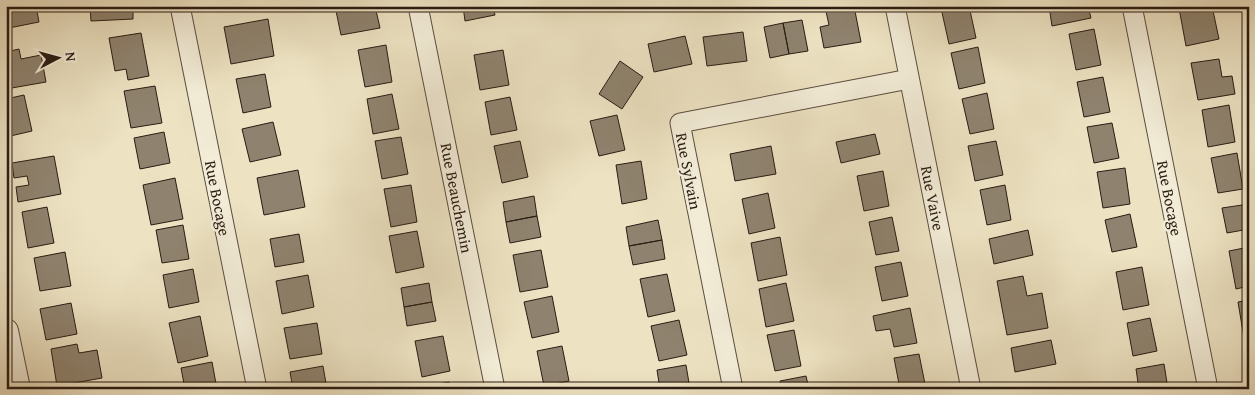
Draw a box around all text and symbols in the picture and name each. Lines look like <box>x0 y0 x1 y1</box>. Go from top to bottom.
north arrow <box>32 32 82 82</box>
text: N <box>60 51 81 63</box>
street label: Rue Sylvain <box>670 130 708 212</box>
street label: Rue Beauchemin <box>435 141 479 255</box>
street label: Rue Bocage <box>199 158 237 238</box>
street label: Rue Bocage <box>1151 158 1189 238</box>
street label: Rue Vaive <box>915 164 951 232</box>

